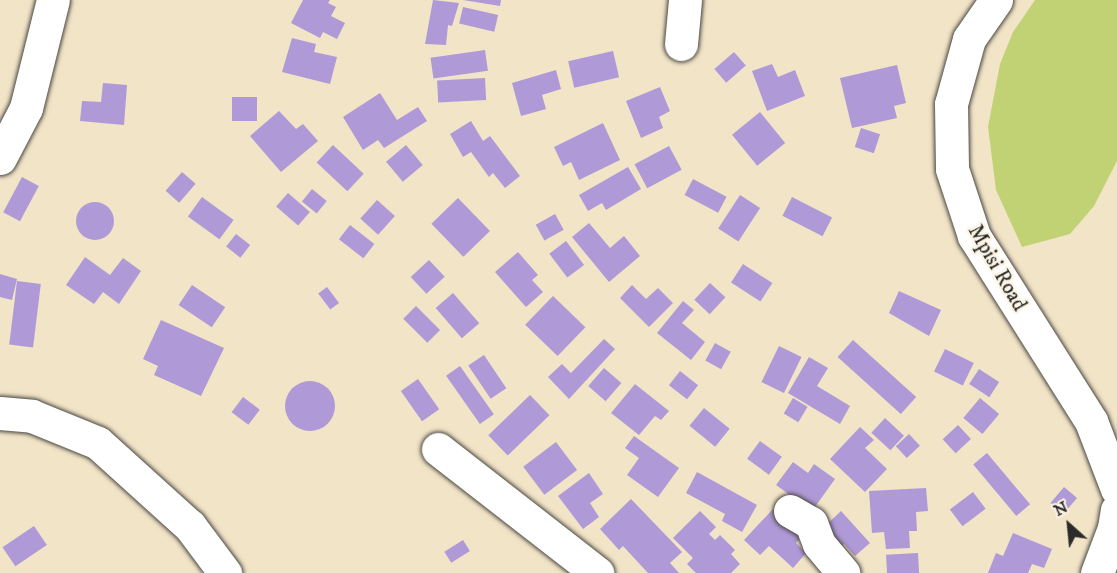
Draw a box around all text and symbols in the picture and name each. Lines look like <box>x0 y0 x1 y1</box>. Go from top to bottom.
street label: Mpisi Road <box>962 220 1032 316</box>
north arrow <box>1039 495 1099 555</box>
text: N <box>1050 497 1071 521</box>

